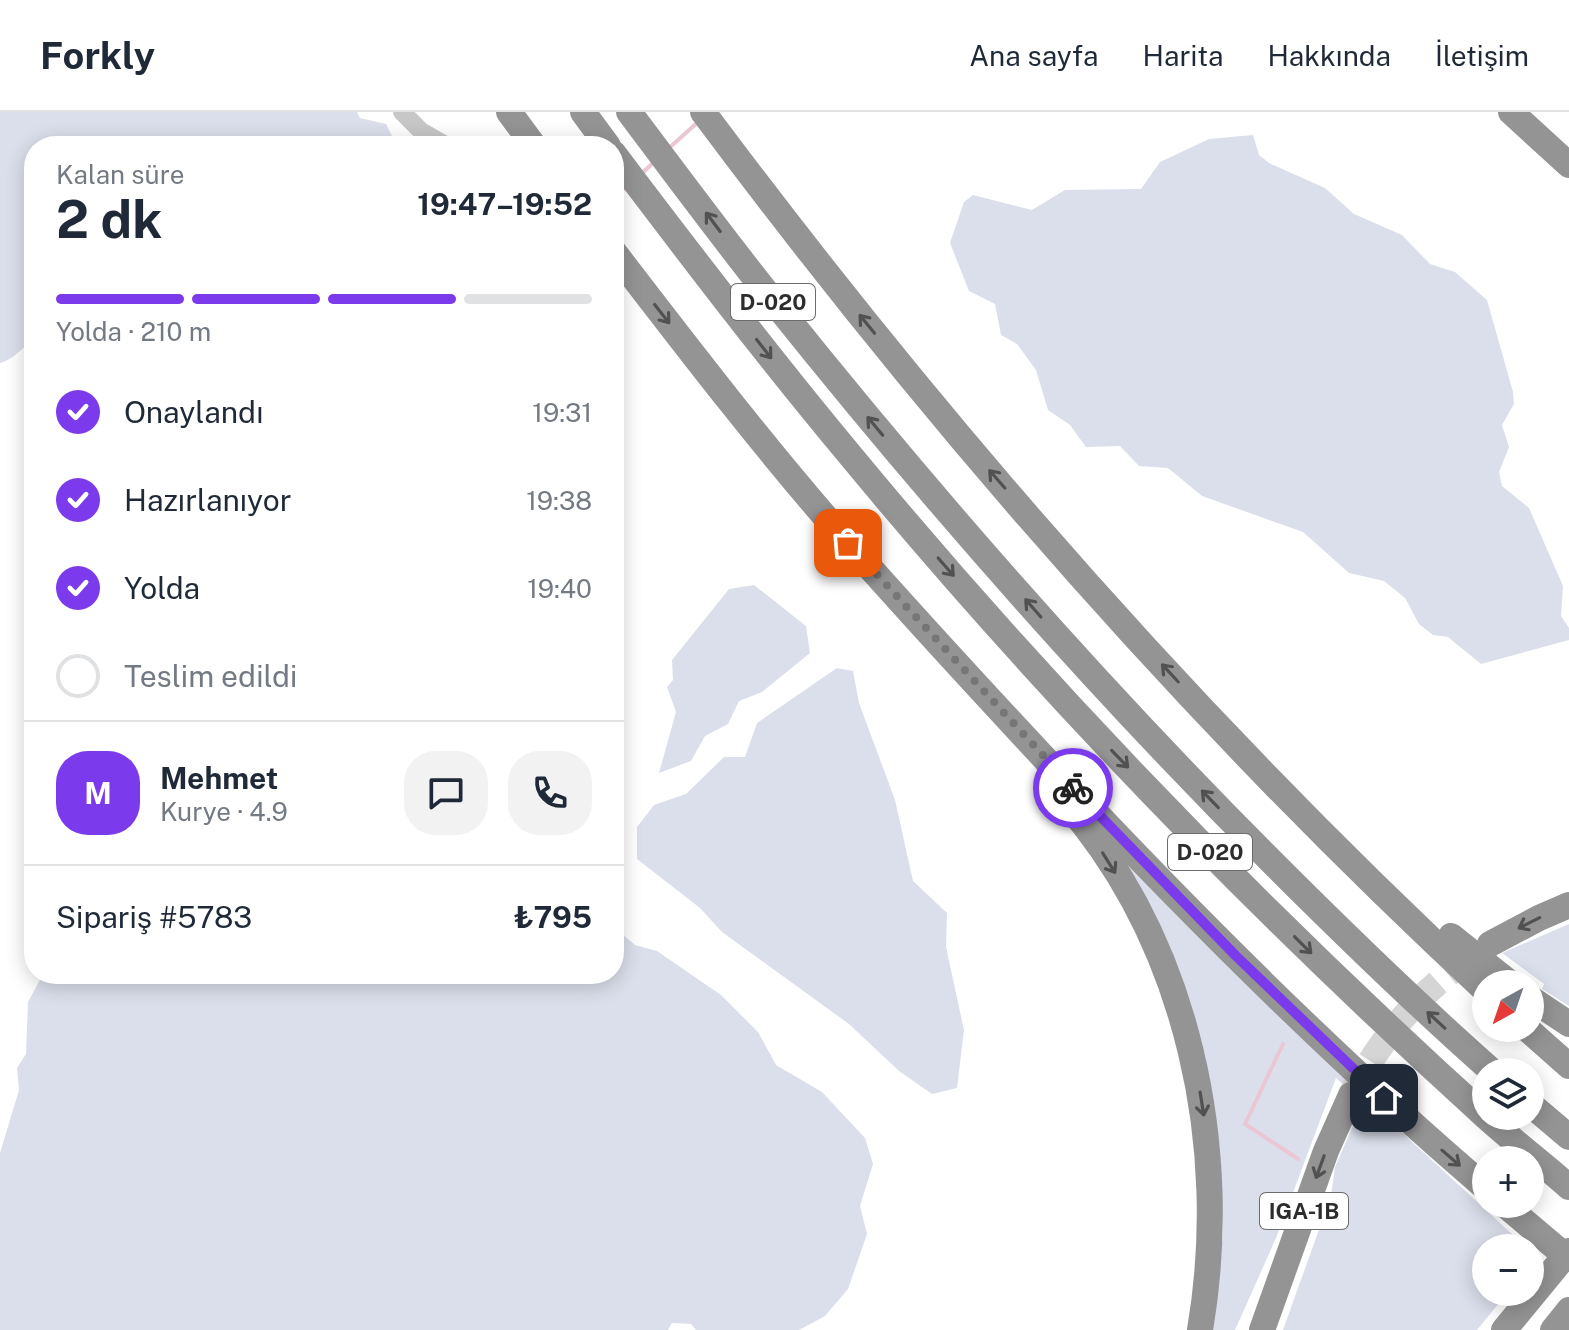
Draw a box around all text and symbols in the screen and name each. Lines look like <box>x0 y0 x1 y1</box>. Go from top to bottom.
text: Forkly <box>40 33 155 78</box>
text: Ana sayfa <box>969 39 1099 72</box>
text: Harita <box>1143 39 1223 72</box>
text: Hakkında <box>1267 39 1391 72</box>
text: İletişim <box>1435 39 1529 72</box>
text: Kalan süre <box>56 159 184 190</box>
text: 19:47–19:52 <box>417 186 592 222</box>
text: 2 dk <box>56 189 162 250</box>
one-way arrow <box>704 212 721 233</box>
road number: D-020 <box>731 284 815 320</box>
one-way arrow <box>653 303 670 324</box>
one-way arrow <box>858 314 876 335</box>
text: Yolda · 210 m <box>56 316 211 347</box>
one-way arrow <box>755 338 772 359</box>
icon: check <box>56 390 100 434</box>
text: Onaylandı <box>124 394 263 430</box>
text: 19:31 <box>532 397 592 428</box>
one-way arrow <box>866 416 884 436</box>
one-way arrow <box>988 470 1006 490</box>
icon: check <box>56 478 100 522</box>
text: Hazırlanıyor <box>124 482 292 518</box>
text: 19:38 <box>526 485 592 516</box>
pin <box>814 509 882 577</box>
icon: bag <box>826 521 870 565</box>
one-way arrow <box>937 556 955 576</box>
icon: check <box>56 566 100 610</box>
text: Yolda <box>124 570 200 606</box>
text: 19:40 <box>527 573 592 604</box>
one-way arrow <box>1024 599 1042 619</box>
text: Teslim edildi <box>124 658 297 694</box>
one-way arrow <box>1161 664 1179 684</box>
courier <box>1033 748 1113 828</box>
one-way arrow <box>1111 749 1130 769</box>
button: chat <box>404 751 488 835</box>
button: phone <box>508 751 592 835</box>
text: Mehmet <box>160 760 278 796</box>
icon: bike <box>1051 766 1095 810</box>
text: M <box>84 775 112 811</box>
one-way arrow <box>1200 789 1219 809</box>
text: Kurye · 4.9 <box>160 796 288 827</box>
road number: D-020 <box>1168 834 1252 870</box>
one-way arrow <box>1102 851 1118 874</box>
text: Sipariş #5783 <box>56 899 252 935</box>
text: ₺795 <box>514 899 592 935</box>
one-way arrow <box>1517 916 1541 931</box>
one-way arrow <box>1293 935 1312 954</box>
north arrow <box>1472 970 1544 1042</box>
map controls <box>1472 970 1544 1306</box>
one-way arrow <box>1426 1011 1446 1029</box>
button: layers <box>1472 1058 1544 1130</box>
pin <box>1350 1064 1418 1132</box>
icon: home <box>1362 1076 1406 1120</box>
one-way arrow <box>1195 1091 1210 1116</box>
button: + <box>1472 1146 1544 1218</box>
one-way arrow <box>1440 1149 1460 1167</box>
one-way arrow <box>1312 1154 1327 1179</box>
road number: IGA-1B <box>1260 1193 1348 1229</box>
button: − <box>1472 1234 1544 1306</box>

